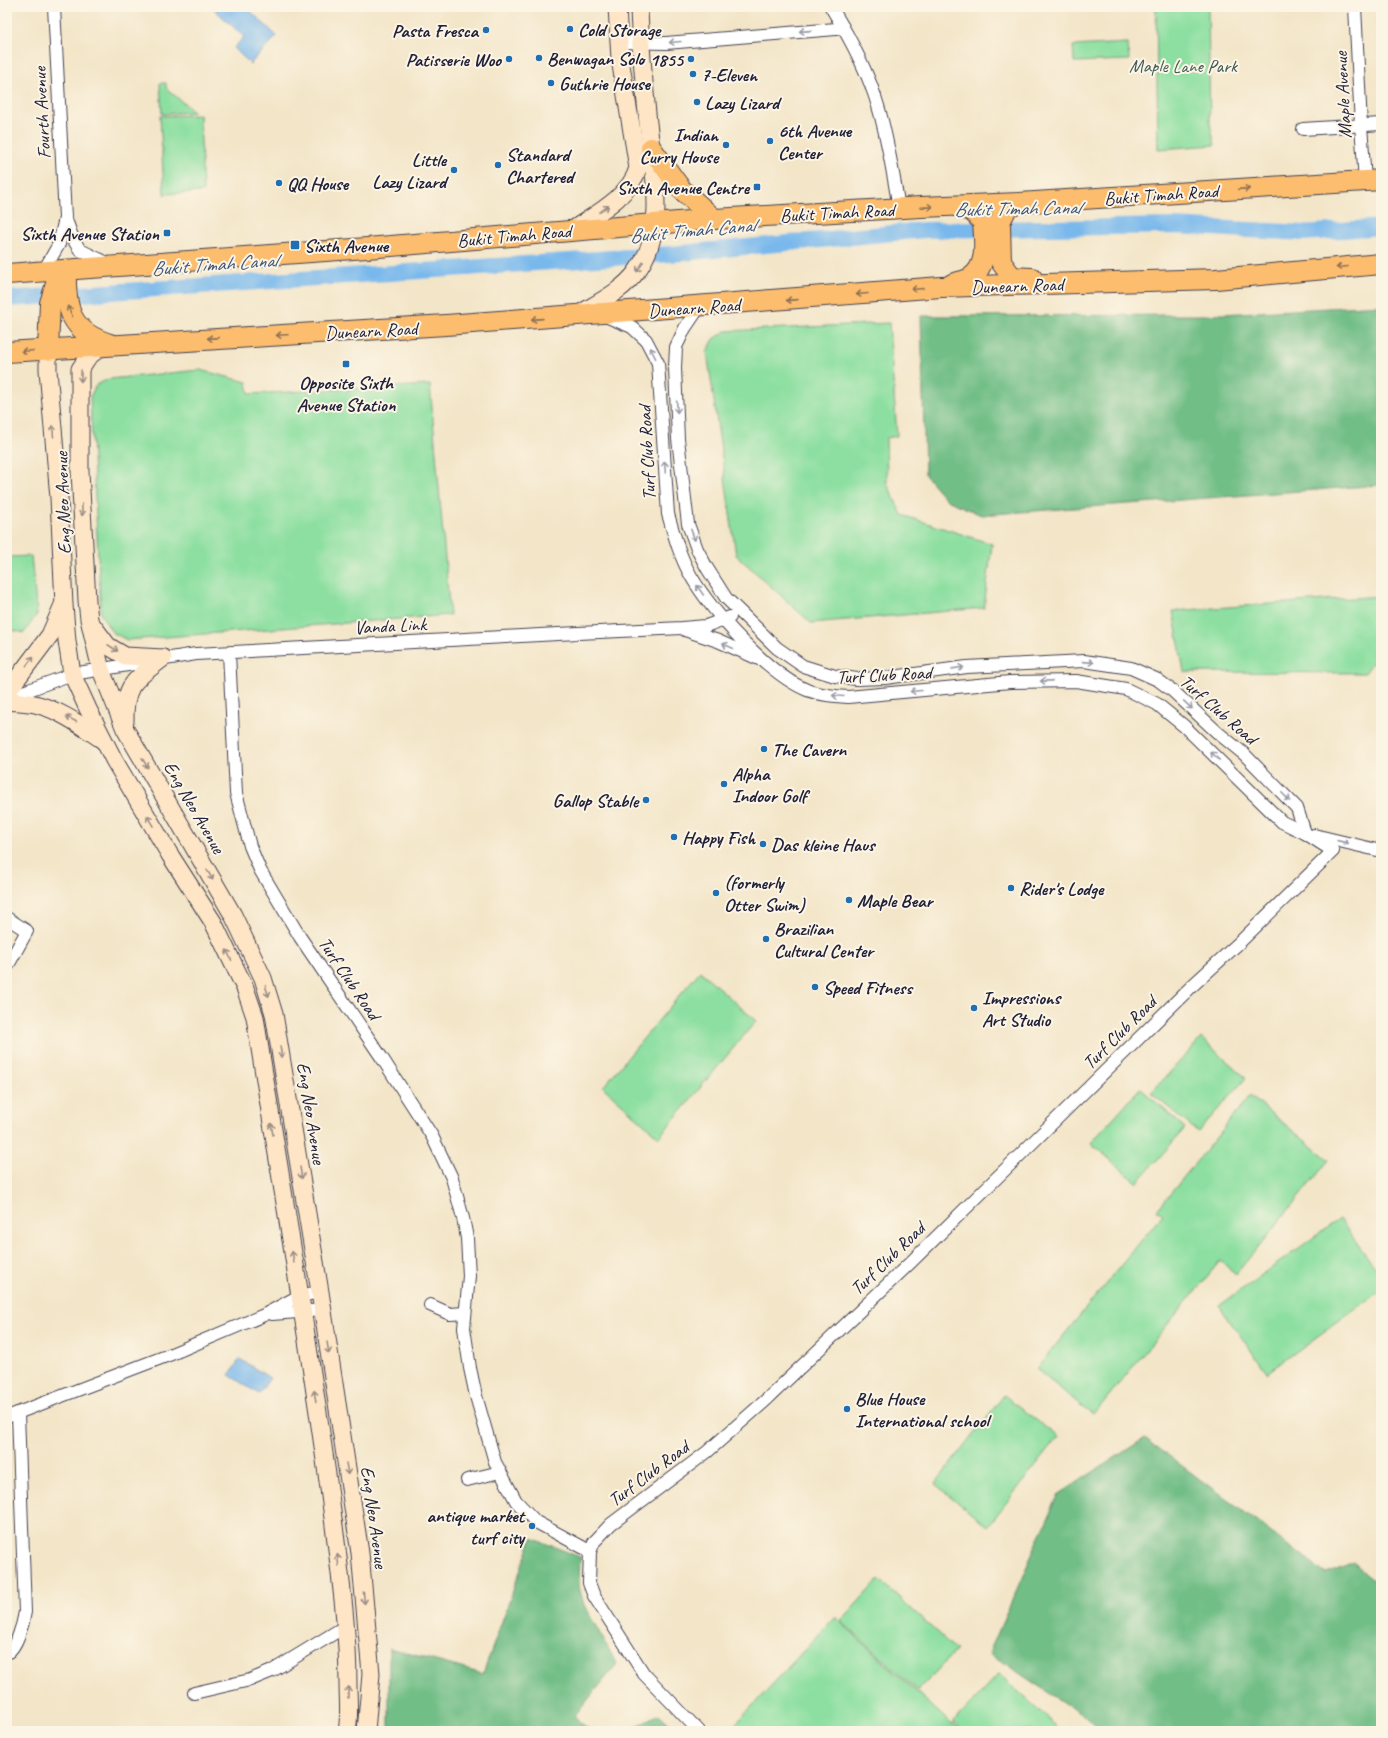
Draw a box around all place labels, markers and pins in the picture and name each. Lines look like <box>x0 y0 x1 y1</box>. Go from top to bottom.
place label: Cold Storage <box>578 18 662 42</box>
place label: Pasta Fresca <box>392 19 480 43</box>
marker: Cold Storage <box>565 24 575 34</box>
marker: Pasta Fresca <box>481 25 491 35</box>
place label: Benwagan Solo <box>547 47 646 71</box>
place label: Patisserie Woo <box>406 48 502 72</box>
place label: 1855 <box>649 48 685 72</box>
marker: Benwagan Solo <box>534 53 544 63</box>
marker: Patisserie Woo <box>504 54 514 64</box>
marker: 1855 <box>686 54 696 64</box>
place label: 7-Eleven <box>701 63 758 87</box>
marker: 7-Eleven <box>688 69 698 79</box>
place label: Guthrie House <box>559 72 651 96</box>
marker: Guthrie House <box>546 78 556 88</box>
place label: Lazy Lizard <box>705 91 782 115</box>
marker: Lazy Lizard <box>692 97 702 107</box>
place label: 6th Avenue Center <box>778 119 853 165</box>
place label: Indian Curry House <box>640 123 720 169</box>
marker: 6th Avenue Center <box>765 136 775 146</box>
marker: Indian Curry House <box>721 140 731 150</box>
place label: Standard Chartered <box>506 143 576 189</box>
place label: Little Lazy Lizard <box>372 148 449 194</box>
marker: Standard Chartered <box>493 160 503 170</box>
marker: Little Lazy Lizard <box>449 165 459 175</box>
place label: QQ House <box>287 172 350 196</box>
place label: Sixth Avenue Centre <box>617 176 751 200</box>
marker: QQ House <box>274 178 284 188</box>
marker: Sixth Avenue Centre <box>752 182 762 192</box>
place label: Sixth Avenue Station <box>21 222 159 246</box>
marker: Sixth Avenue Station <box>162 228 172 238</box>
place label: Sixth Avenue <box>304 234 390 258</box>
marker: Sixth Avenue <box>289 239 301 251</box>
marker: Opposite Sixth Avenue Station <box>341 359 351 369</box>
place label: Opposite Sixth Avenue Station <box>297 371 396 417</box>
place label: The Cavern <box>772 738 848 762</box>
marker: The Cavern <box>759 744 769 754</box>
place label: Alpha Indoor Golf <box>732 762 811 808</box>
marker: Alpha Indoor Golf <box>719 779 729 789</box>
place label: Gallop Stable <box>553 789 640 813</box>
marker: Gallop Stable <box>641 795 651 805</box>
place label: Happy Fish <box>682 826 756 850</box>
marker: Happy Fish <box>669 832 679 842</box>
place label: Das kleine Haus <box>771 833 877 857</box>
marker: Das kleine Haus <box>758 839 768 849</box>
place label: (formerly Otter Swim) <box>724 871 806 917</box>
place label: Rider's Lodge <box>1019 877 1105 901</box>
marker: Rider's Lodge <box>1006 883 1016 893</box>
marker: (formerly Otter Swim) <box>711 888 721 898</box>
place label: Maple Bear <box>857 889 935 913</box>
marker: Maple Bear <box>844 895 854 905</box>
place label: Brazilian Cultural Center <box>774 917 875 963</box>
marker: Brazilian Cultural Center <box>761 934 771 944</box>
place label: Speed Fitness <box>823 976 914 1000</box>
marker: Speed Fitness <box>810 982 820 992</box>
place label: Impressions Art Studio <box>982 986 1063 1032</box>
marker: Impressions Art Studio <box>969 1003 979 1013</box>
place label: Blue House International school <box>855 1387 992 1433</box>
marker: Blue House International school <box>842 1404 852 1414</box>
place label: antique market turf city <box>426 1504 527 1550</box>
marker: antique market turf city <box>527 1521 537 1531</box>

